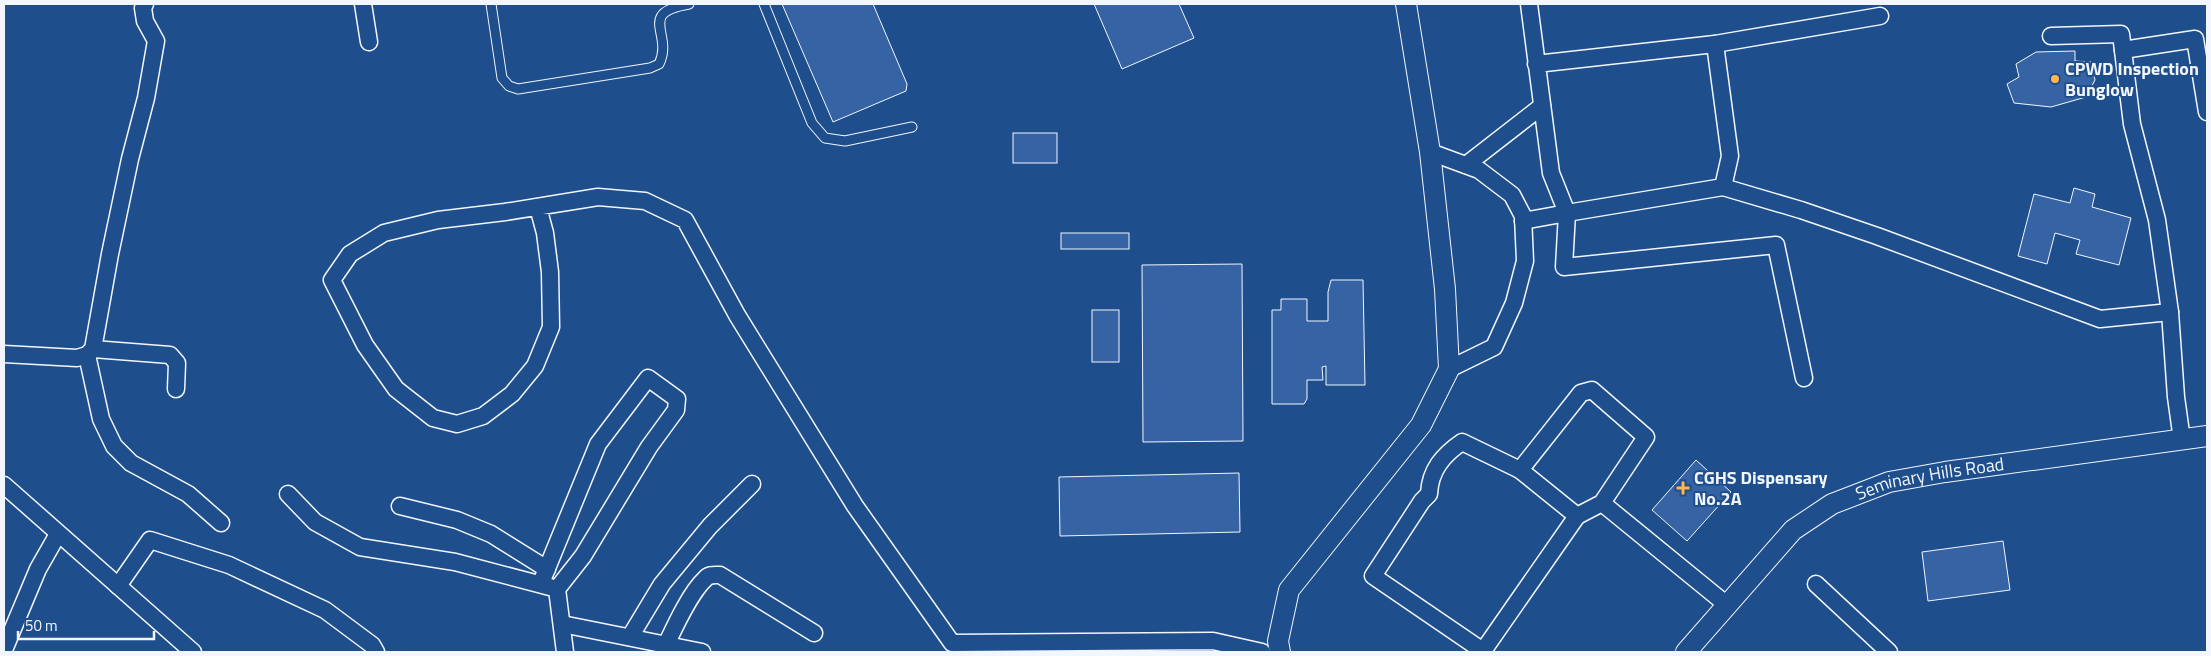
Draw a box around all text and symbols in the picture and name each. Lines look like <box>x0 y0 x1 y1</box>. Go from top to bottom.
place label: CPWD Inspection Bunglow <box>2065 55 2199 103</box>
marker: CPWD Inspection Bunglow <box>2049 73 2061 85</box>
street label: Seminary Hills Road <box>1851 450 2006 507</box>
place label: CGHS Dispensary No.2A <box>1694 464 1828 512</box>
marker: CGHS Dispensary No.2A <box>1676 481 1690 495</box>
scale bar <box>18 608 154 640</box>
text: 50 m <box>25 614 58 637</box>

